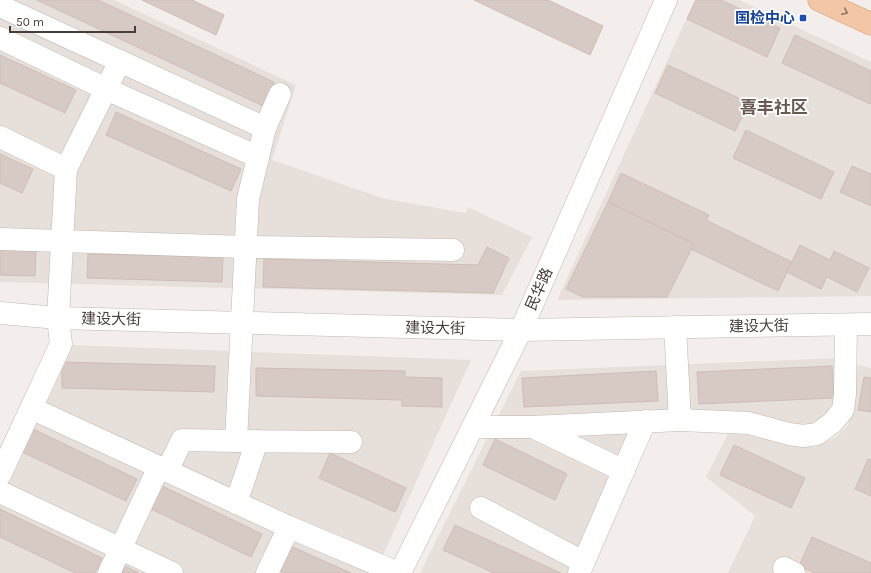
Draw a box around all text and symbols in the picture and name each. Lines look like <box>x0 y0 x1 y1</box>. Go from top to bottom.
one-way arrow <box>841 7 848 15</box>
scale bar <box>10 8 135 34</box>
place label: 国检中心 <box>735 9 795 27</box>
marker: 国检中心 <box>798 13 808 23</box>
text: 50 m <box>16 15 44 29</box>
district label: 喜丰社区 <box>740 97 808 117</box>
street label: 民华路 <box>522 265 556 313</box>
street label: 建设大街 <box>81 309 141 329</box>
street label: 建设大街 <box>729 316 789 336</box>
street label: 建设大街 <box>405 318 465 338</box>

